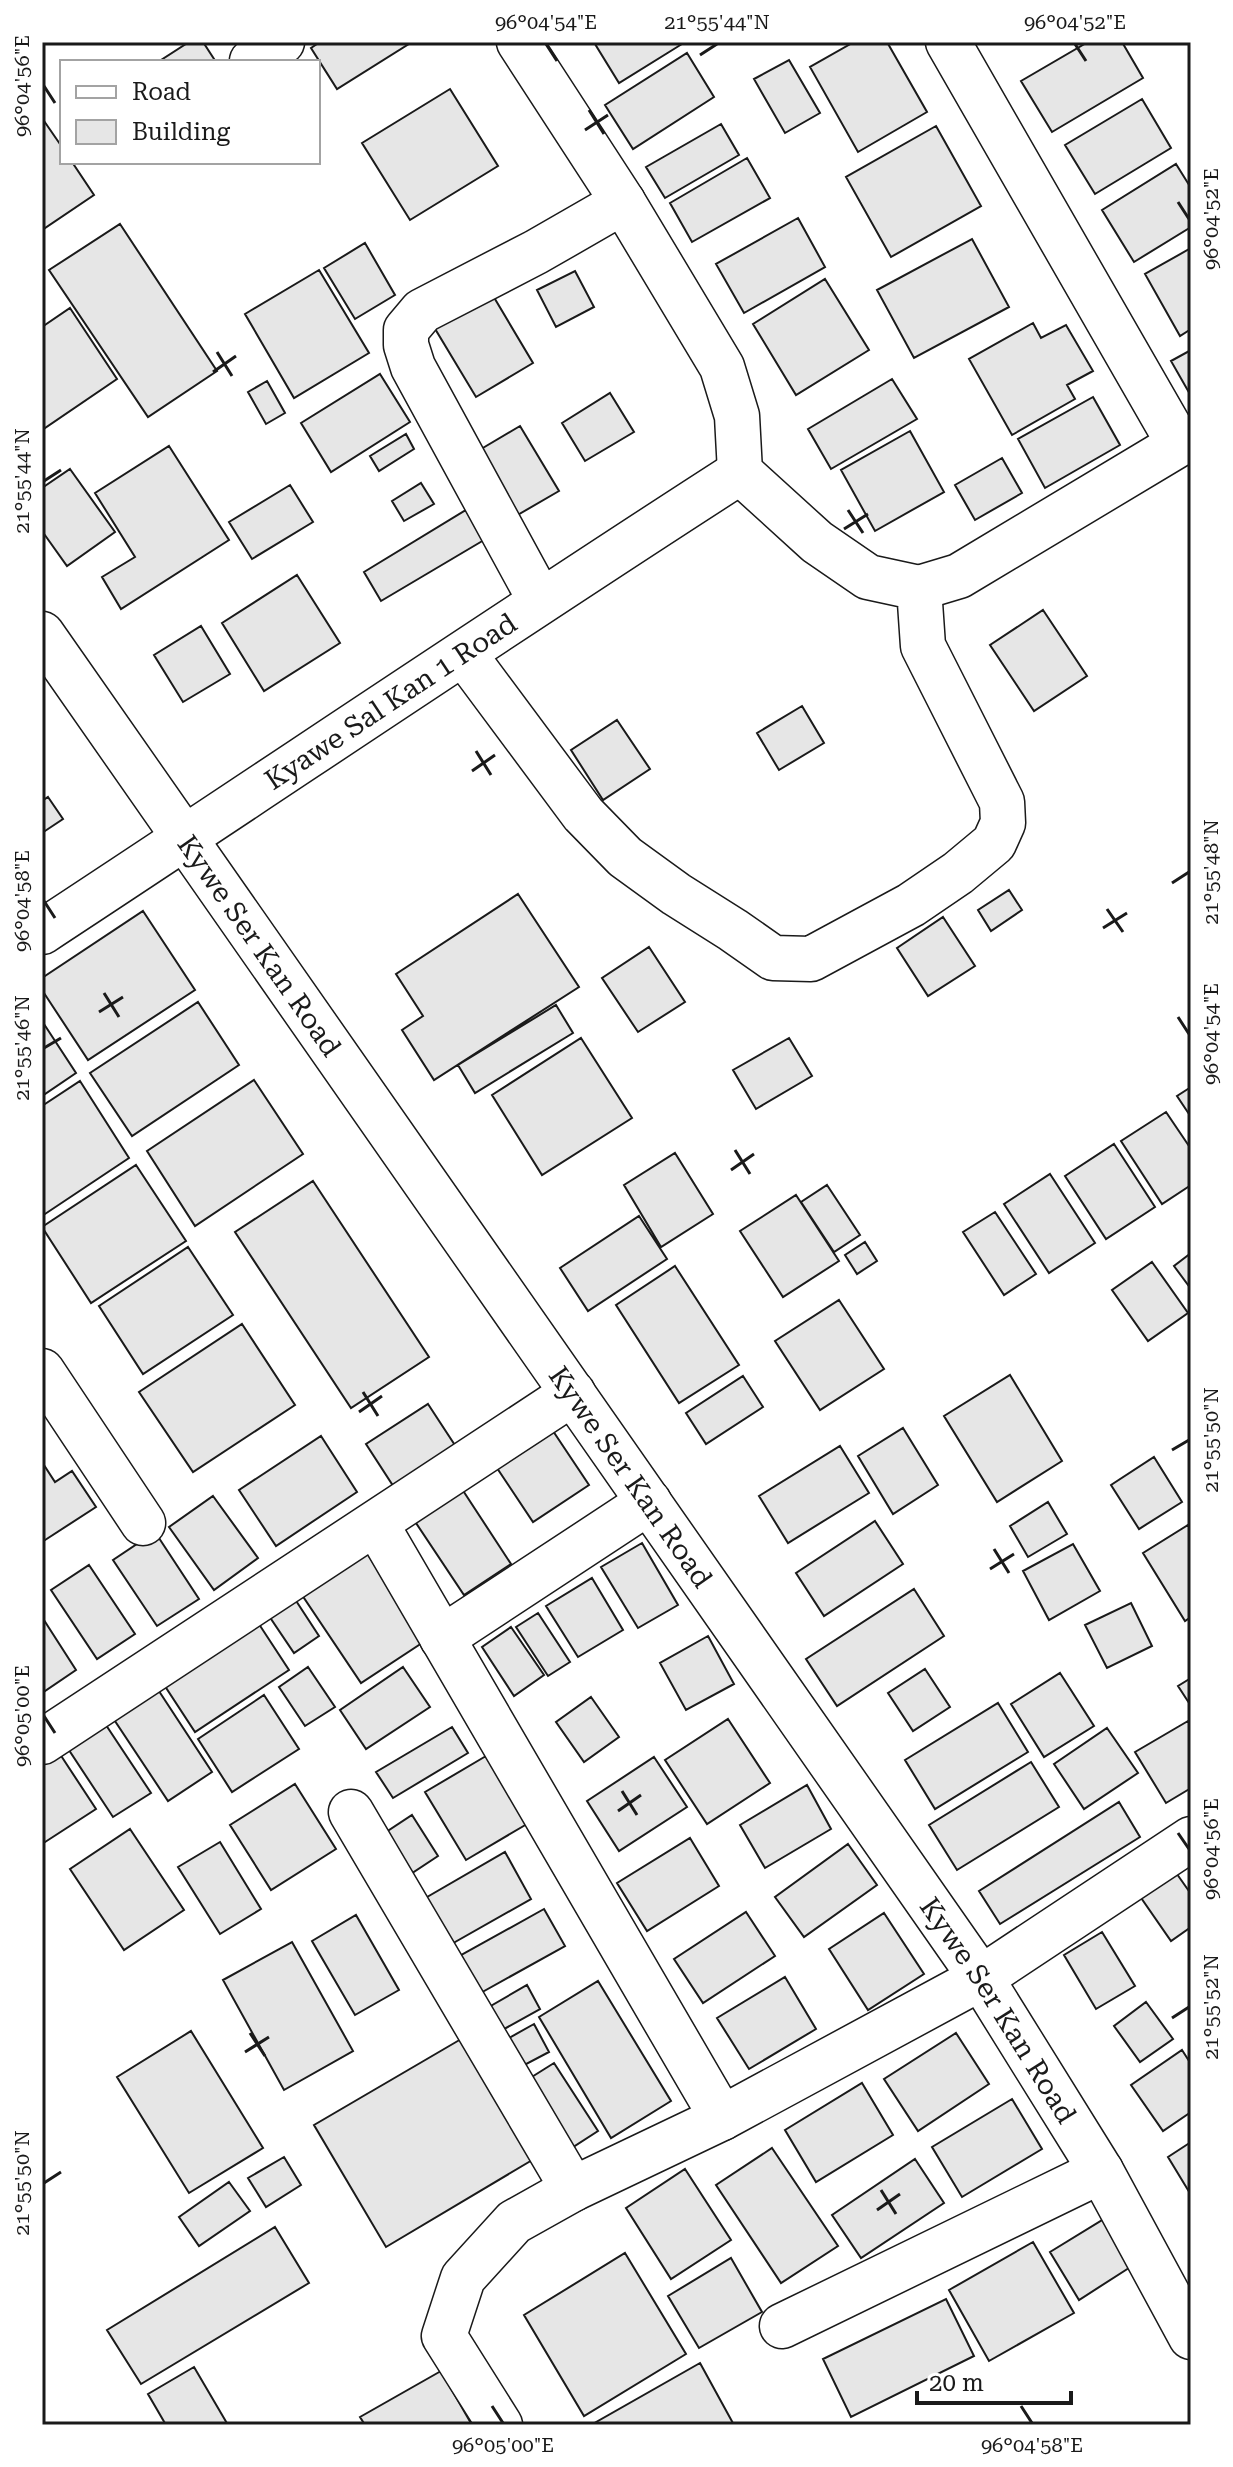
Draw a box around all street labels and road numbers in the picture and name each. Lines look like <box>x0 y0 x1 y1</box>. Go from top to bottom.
street label: Kyawe Sal Kan 1 Road <box>258 606 523 797</box>
street label: Kywe Ser Kan Road <box>171 829 348 1063</box>
street label: Kywe Ser Kan Road <box>542 1360 719 1594</box>
street label: Kywe Ser Kan Road <box>913 1891 1084 2129</box>

